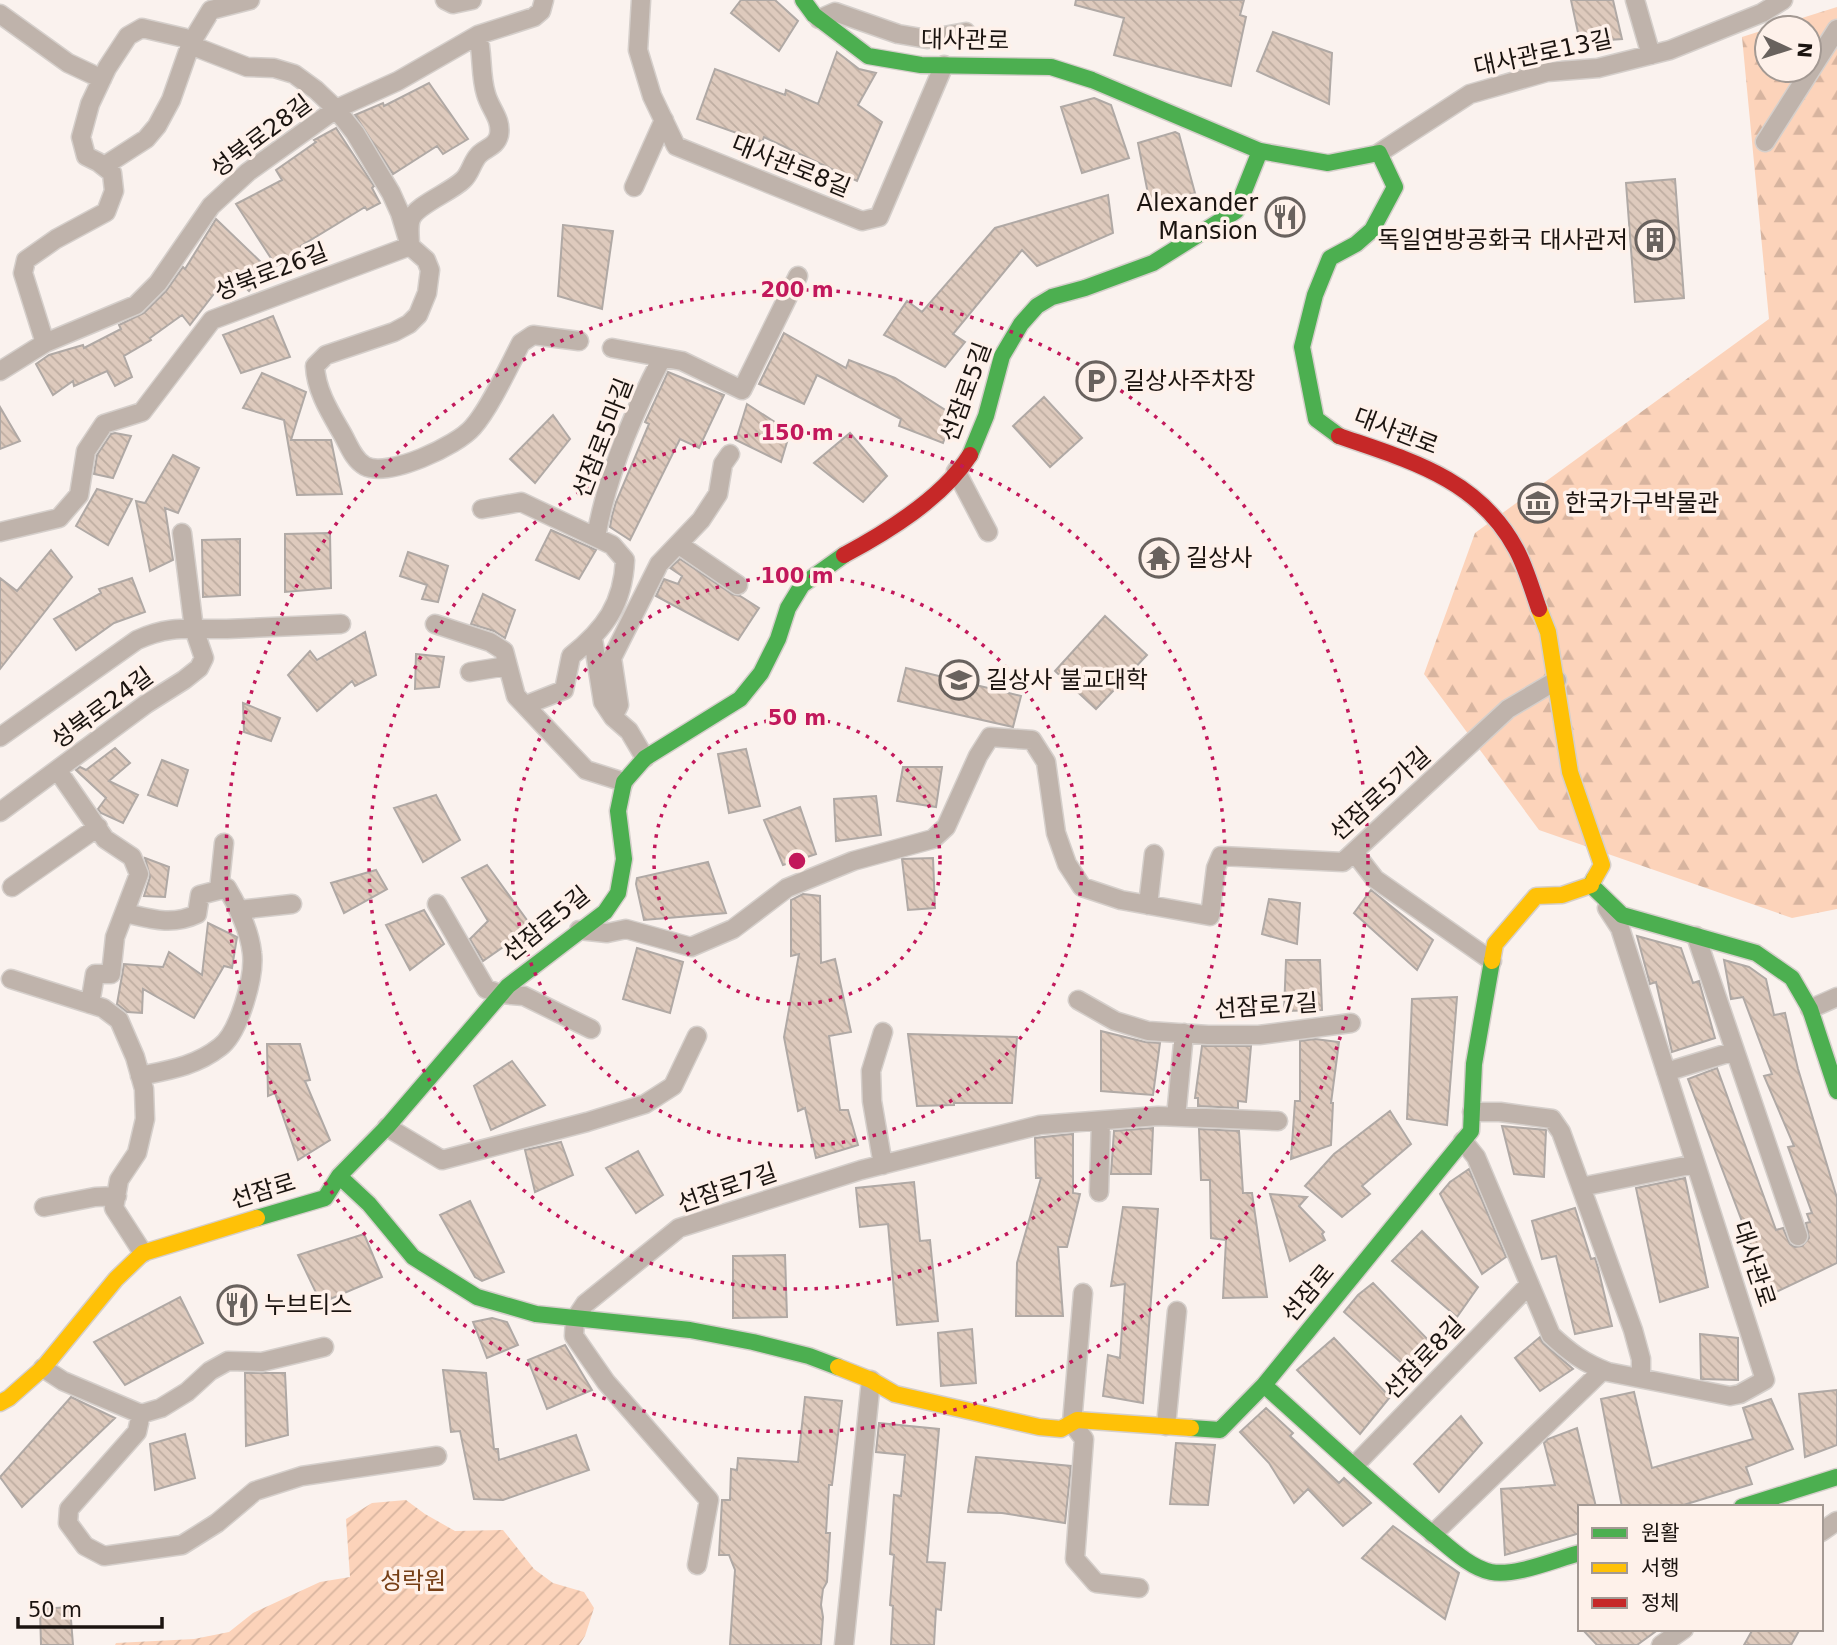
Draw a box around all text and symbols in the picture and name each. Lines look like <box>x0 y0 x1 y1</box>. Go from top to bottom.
north arrow <box>1753 14 1823 84</box>
street label: 대사관로 <box>921 25 1009 55</box>
street label: 대사관로13길 <box>1471 25 1615 81</box>
text: N <box>1793 41 1816 59</box>
street label: 성북로28길 <box>205 89 317 183</box>
street label: 대사관로8길 <box>727 129 855 203</box>
place label: Alexander Mansion <box>1137 189 1258 245</box>
restaurant icon: Alexander Mansion <box>1264 196 1306 238</box>
building icon: 독일연방공화국 대사관저 <box>1634 219 1676 261</box>
place label: 독일연방공화국 대사관저 <box>1377 226 1628 254</box>
street label: 성북로26길 <box>211 238 331 306</box>
text: 200 m <box>760 278 834 302</box>
street label: 선잠로5길 <box>935 339 997 445</box>
parking icon: 길상사주차장 <box>1075 360 1117 402</box>
place label: 길상사주차장 <box>1123 367 1255 395</box>
street label: 선잠로5마길 <box>567 374 639 502</box>
street label: 대사관로 <box>1350 402 1442 460</box>
text: 150 m <box>760 421 834 445</box>
museum icon: 한국가구박물관 <box>1517 482 1559 524</box>
place label: 한국가구박물관 <box>1565 489 1720 517</box>
temple icon: 길상사 <box>1138 537 1180 579</box>
place label: 길상사 <box>1186 544 1252 572</box>
text: 100 m <box>760 564 834 588</box>
school or university icon: 길상사 불교대학 <box>938 659 980 701</box>
street label: 성북로24길 <box>46 662 158 754</box>
place label: 길상사 불교대학 <box>986 666 1148 694</box>
text: 50 m <box>768 706 826 730</box>
street label: 선잠로5가길 <box>1324 742 1436 846</box>
centre of rings <box>785 849 809 873</box>
street label: 선잠로5길 <box>497 881 595 967</box>
street label: 선잠로7길 <box>1213 988 1319 1024</box>
street label: 선잠로7길 <box>673 1158 781 1218</box>
street label: 선잠로 <box>227 1168 299 1214</box>
street label: 대사관로 <box>1727 1218 1781 1310</box>
street label: 선잠로 <box>1276 1259 1340 1327</box>
restaurant icon: 누브티스 <box>216 1284 258 1326</box>
place label: 누브티스 <box>264 1291 352 1319</box>
street label: 선잠로8길 <box>1378 1311 1470 1405</box>
legend <box>1578 1505 1823 1631</box>
text: 원활 <box>1641 1521 1680 1545</box>
text: 서행 <box>1641 1556 1680 1580</box>
park label: 성락원 <box>380 1567 446 1595</box>
scale bar <box>18 1586 161 1630</box>
text: 정체 <box>1641 1591 1680 1615</box>
text: 50 m <box>28 1598 82 1622</box>

